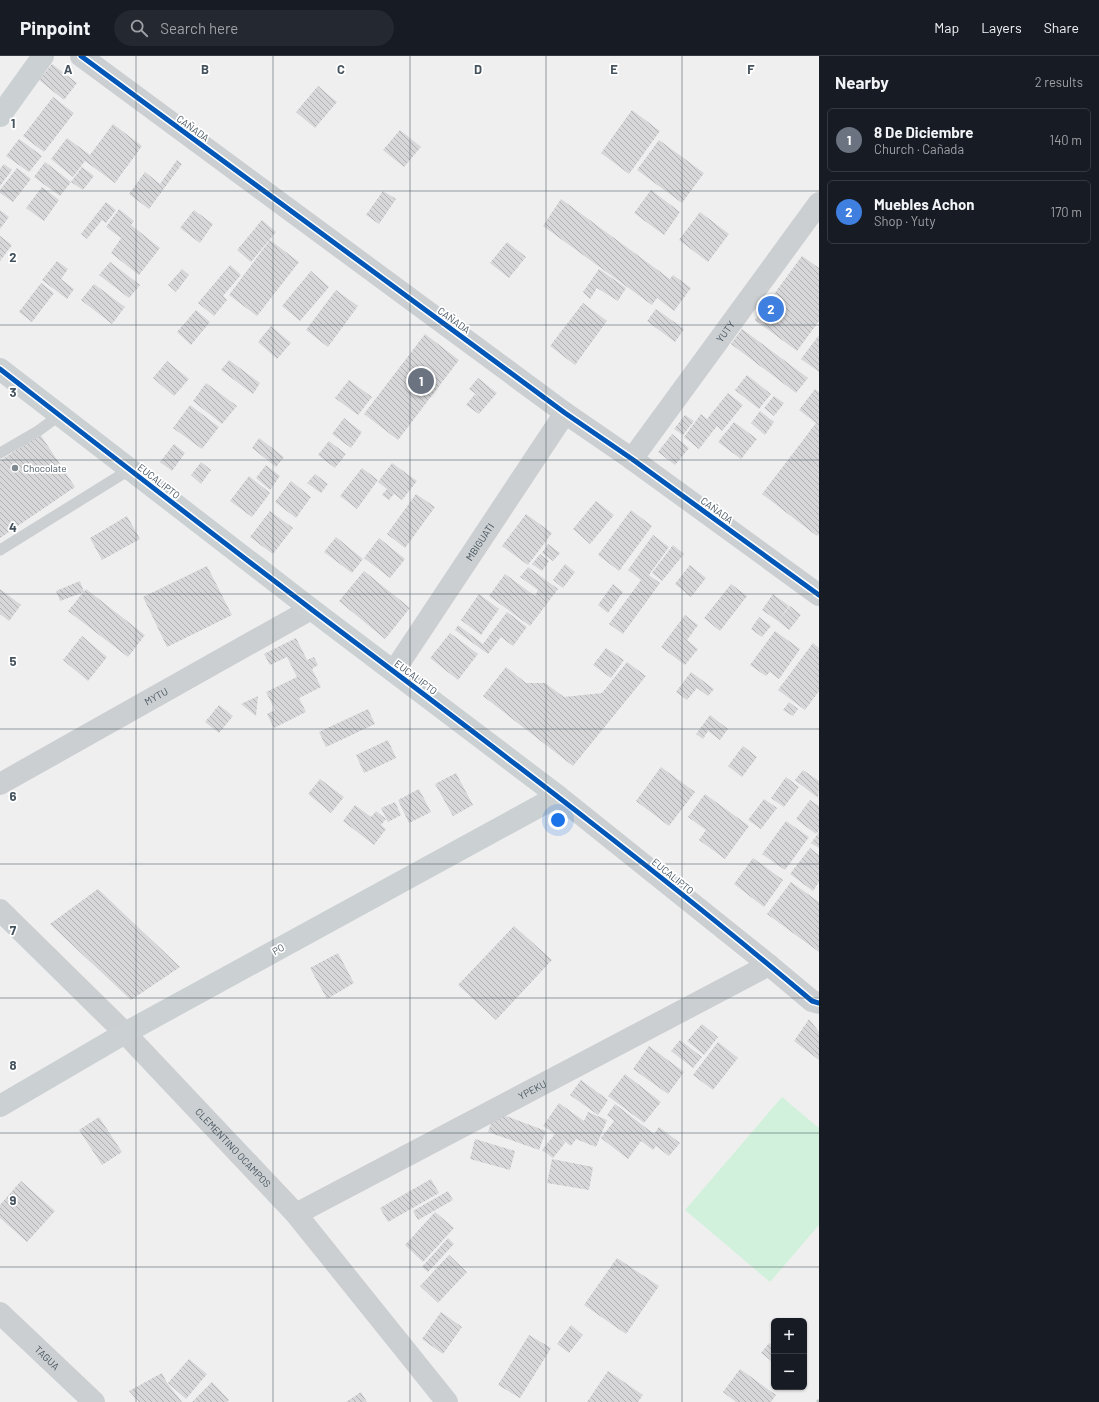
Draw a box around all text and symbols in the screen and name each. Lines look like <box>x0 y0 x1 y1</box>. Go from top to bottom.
search box <box>114 10 394 46</box>
text: Pinpoint <box>20 16 90 39</box>
icon: search <box>128 17 150 39</box>
text: Search here <box>160 19 238 37</box>
text: Map <box>934 19 959 36</box>
text: Layers <box>981 19 1022 36</box>
text: Share <box>1044 19 1079 36</box>
text: A <box>64 61 73 77</box>
text: B <box>201 61 209 77</box>
text: C <box>337 61 345 77</box>
text: D <box>474 61 482 77</box>
text: E <box>610 61 618 77</box>
text: F <box>747 61 755 77</box>
text: Nearby <box>835 72 889 92</box>
text: 2 results <box>1035 74 1083 90</box>
street label: CAÑADA <box>175 112 211 144</box>
text: 1 <box>11 115 15 131</box>
text: 8 De Diciembre <box>874 123 973 141</box>
text: 1 <box>847 132 851 148</box>
text: 140 m <box>1050 132 1082 148</box>
text: Church · Cañada <box>874 141 964 157</box>
text: Muebles Achon <box>874 195 974 213</box>
text: 2 <box>845 204 853 220</box>
text: 170 m <box>1051 204 1082 220</box>
text: Shop · Yuty <box>874 213 935 229</box>
text: 2 <box>9 249 17 265</box>
pin: 2 <box>758 294 784 324</box>
street label: CAÑADA <box>436 304 472 336</box>
street label: YUTY <box>713 318 737 344</box>
pin: 1 <box>408 366 434 396</box>
text: 3 <box>9 384 17 400</box>
street label: EUCALIPTO <box>136 461 182 501</box>
place label: Chocolate <box>23 462 67 474</box>
marker: Chocolate <box>10 463 20 473</box>
street label: CAÑADA <box>699 494 735 526</box>
text: 4 <box>9 519 17 535</box>
street label: MBIGUATI <box>463 521 496 563</box>
text: 5 <box>9 653 17 669</box>
street label: EUCALIPTO <box>392 657 440 697</box>
street label: MYTU <box>142 685 170 708</box>
text: 6 <box>10 788 17 804</box>
your location <box>548 810 568 830</box>
street label: EUCALIPTO <box>650 856 696 896</box>
text: 7 <box>10 922 17 938</box>
street label: PO <box>270 941 286 957</box>
text: 8 <box>9 1057 17 1073</box>
street label: YPEKU <box>516 1077 548 1102</box>
street label: CLEMENTINO OCAMPOS <box>193 1105 274 1190</box>
text: 9 <box>10 1192 17 1208</box>
map controls <box>771 1318 807 1390</box>
button: + <box>771 1318 807 1354</box>
street label: TAGUA <box>32 1343 62 1372</box>
button: − <box>771 1354 807 1390</box>

